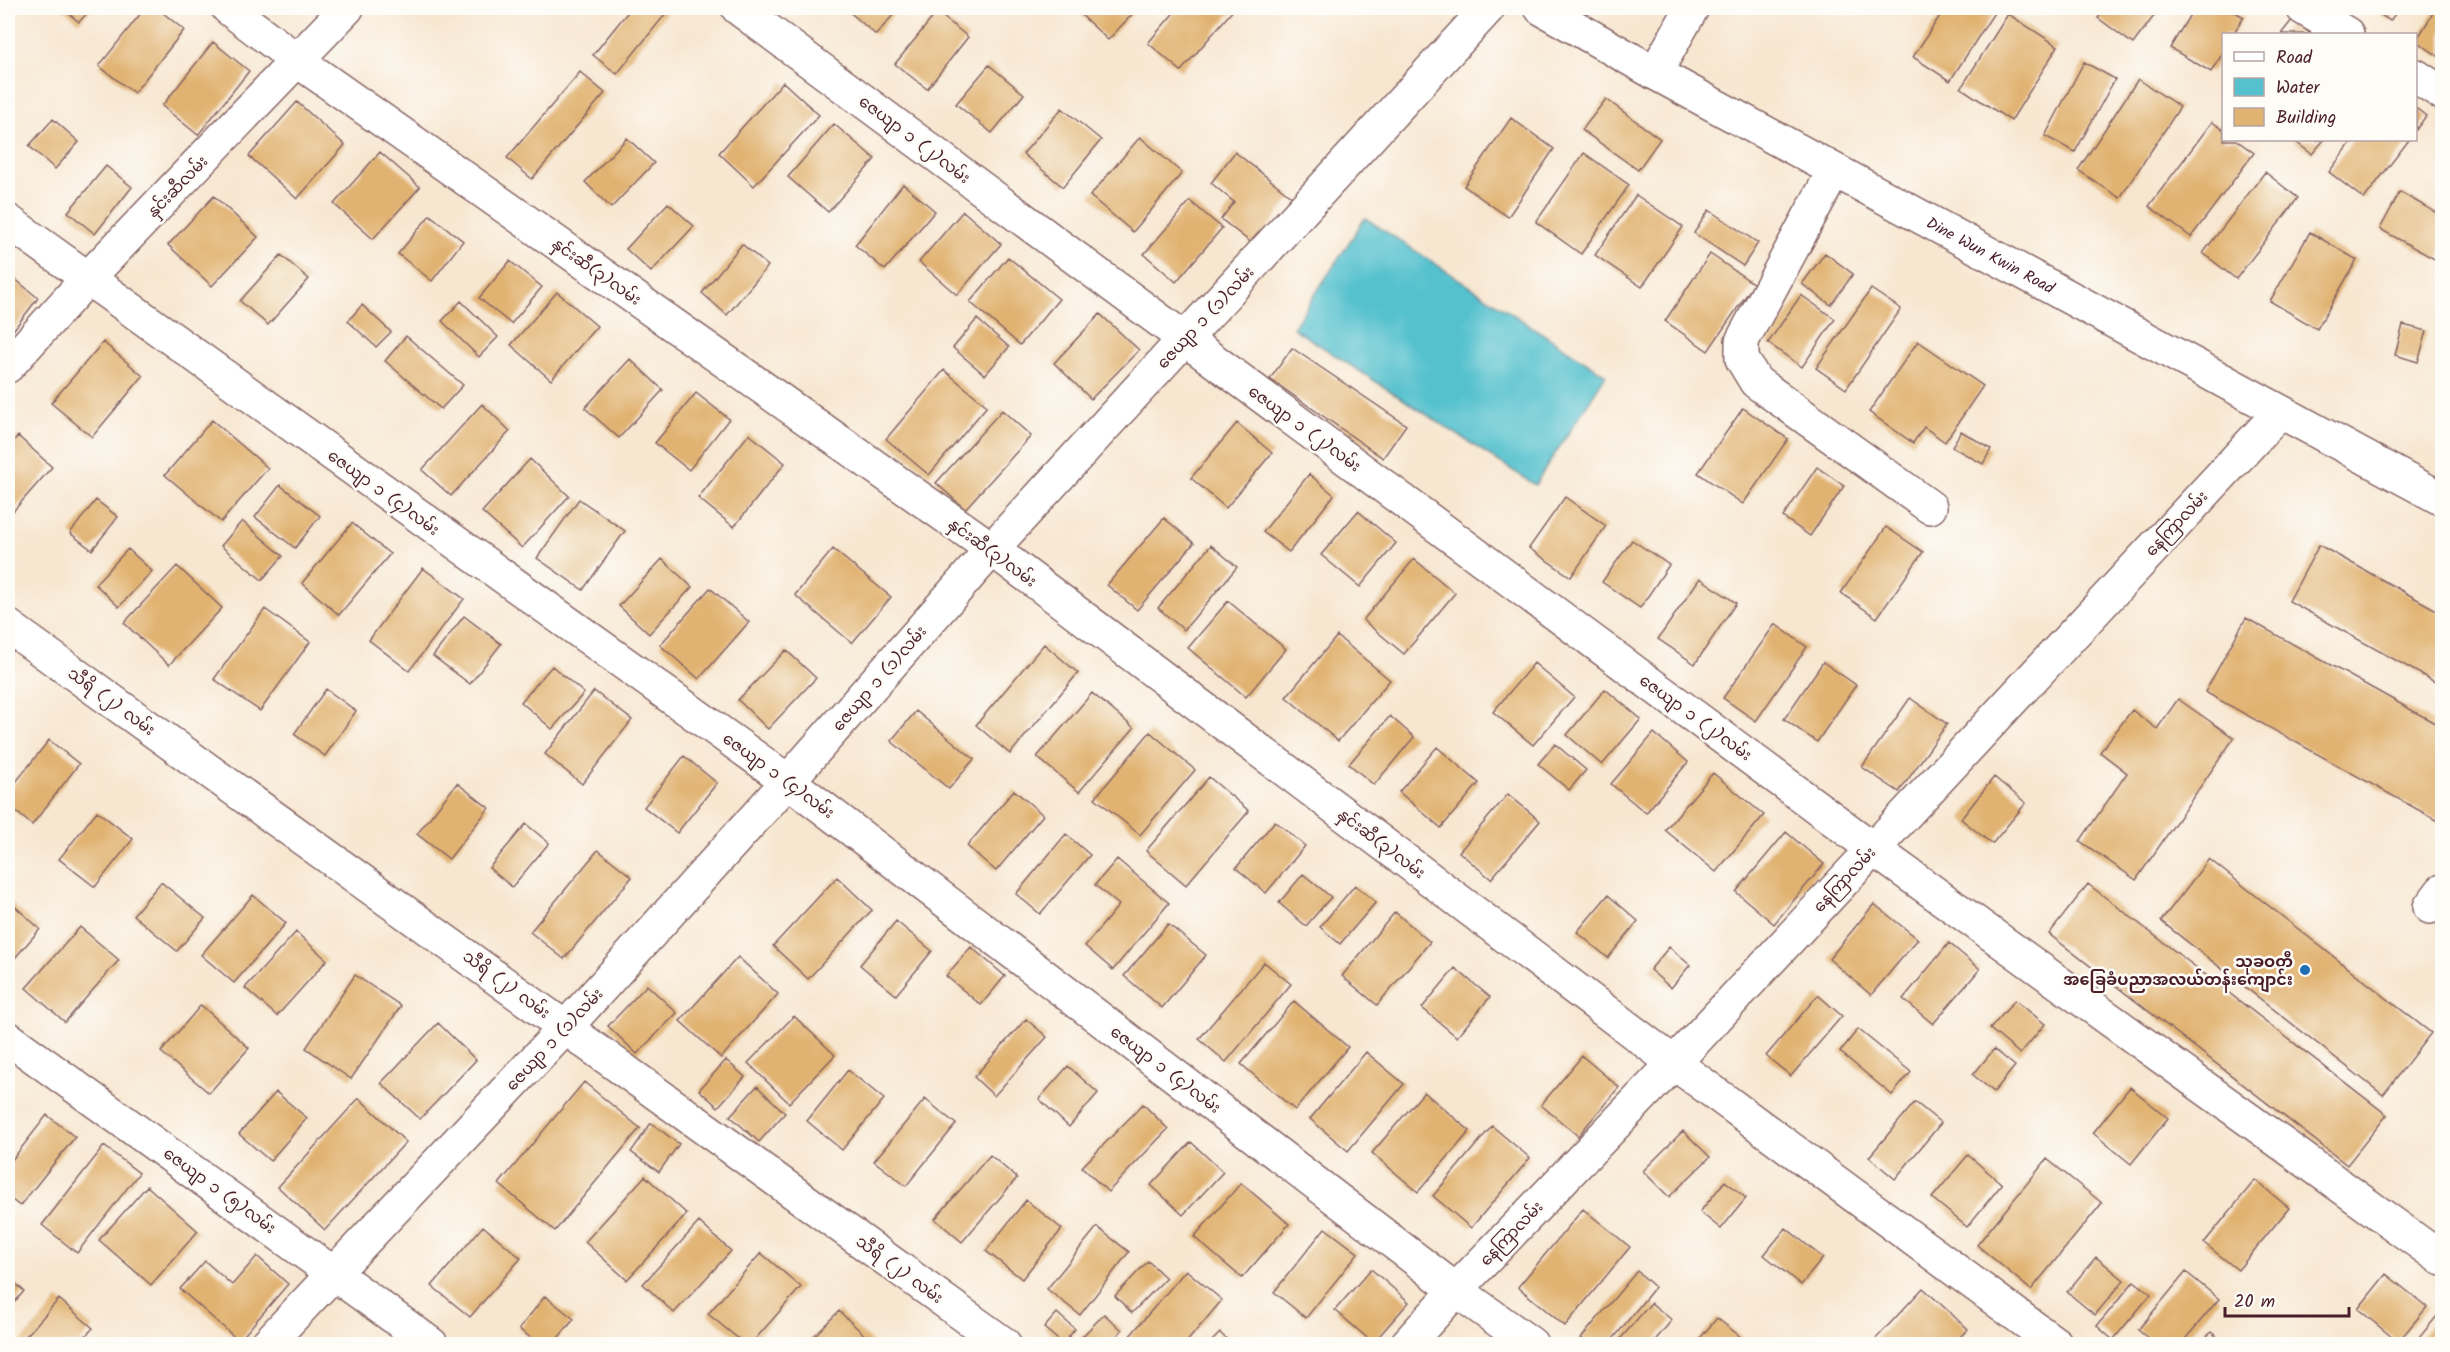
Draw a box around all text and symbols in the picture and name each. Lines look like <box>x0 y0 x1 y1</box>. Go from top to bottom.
legend <box>2222 33 2417 141</box>
text: Road <box>2276 44 2313 73</box>
text: Water <box>2276 74 2321 103</box>
street label: ဇေယျာ ၁ (၂)လမ်း <box>853 90 975 191</box>
text: Building <box>2276 104 2336 133</box>
street label: နှင်းဆီလမ်း <box>142 150 215 225</box>
street label: Dine Wun Kwin Road <box>1921 211 2060 301</box>
street label: နှင်းဆီ(၃)လမ်း <box>546 232 646 313</box>
street label: ဇေယျာ ၁ (၁)လမ်း <box>1152 261 1261 375</box>
street label: ဇေယျာ ၁ (၂)လမ်း <box>1243 380 1366 479</box>
street label: ဇေယျာ ၁ (၄)လမ်း <box>322 444 444 542</box>
street label: နေကြာလမ်း <box>2140 485 2214 563</box>
street label: နှင်းဆီ(၃)လမ်း <box>942 512 1042 595</box>
street label: ဇေယျာ ၁ (၁)လမ်း <box>827 621 933 737</box>
street label: သီရိ (၂) လမ်း <box>62 662 160 743</box>
street label: ဇေယျာ ၁ (၂)လမ်း <box>1634 669 1757 768</box>
street label: ဇေယျာ ၁ (၄)လမ်း <box>717 727 839 825</box>
street label: နှင်းဆီ(၃)လမ်း <box>1331 803 1430 886</box>
street label: နေကြာလမ်း <box>1808 841 1882 919</box>
street label: သီရိ (၂) လမ်း <box>457 945 555 1026</box>
place label: သုခဝတီ အခြေခံပညာအလယ်တန်းကျောင်း <box>2063 950 2293 993</box>
marker: သုခဝတီ အခြေခံပညာအလယ်တန်းကျောင်း <box>2298 963 2312 977</box>
street label: ဇေယျာ ၁ (၁)လမ်း <box>501 983 610 1097</box>
street label: ဇေယျာ ၁ (၄)လမ်း <box>1104 1020 1226 1120</box>
street label: ဇေယျာ ၁ (၅)လမ်း <box>158 1142 281 1241</box>
street label: နေကြာလမ်း <box>1474 1196 1550 1272</box>
street label: သီရိ (၂) လမ်း <box>850 1230 948 1311</box>
scale bar <box>2225 1280 2350 1318</box>
text: 20 m <box>2234 1288 2275 1317</box>

